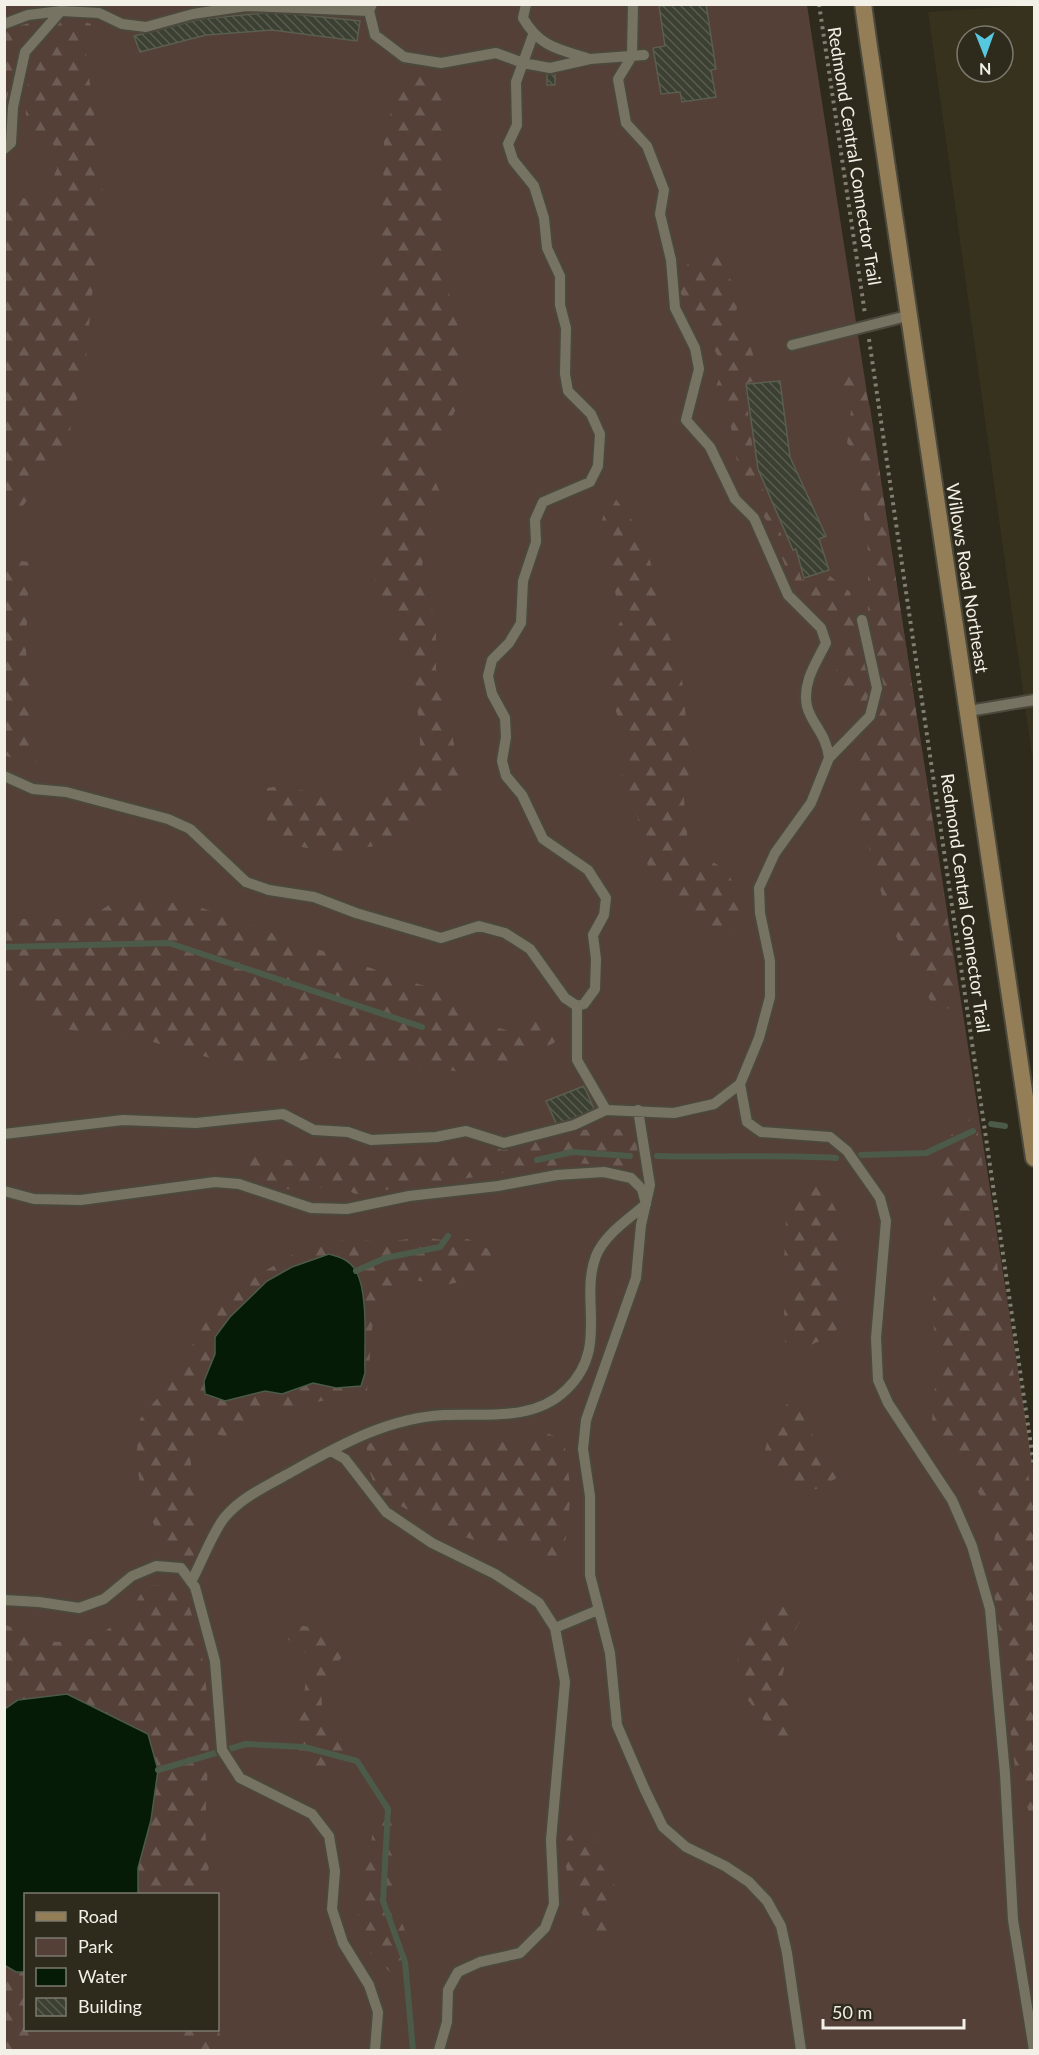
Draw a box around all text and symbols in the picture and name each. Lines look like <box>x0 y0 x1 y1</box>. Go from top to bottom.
north arrow <box>955 24 1015 84</box>
street label: Redmond Central Connector Trail <box>824 25 886 287</box>
text: N <box>979 60 992 79</box>
street label: Willows Road Northeast <box>942 482 994 675</box>
street label: Redmond Central Connector Trail <box>937 772 995 1034</box>
legend <box>24 1893 219 2031</box>
text: Road <box>78 1905 118 1927</box>
text: Park <box>78 1935 114 1957</box>
text: Water <box>78 1965 127 1987</box>
scale bar <box>823 1992 964 2030</box>
text: Building <box>78 1995 142 2017</box>
text: 50 m <box>832 2001 872 2023</box>

